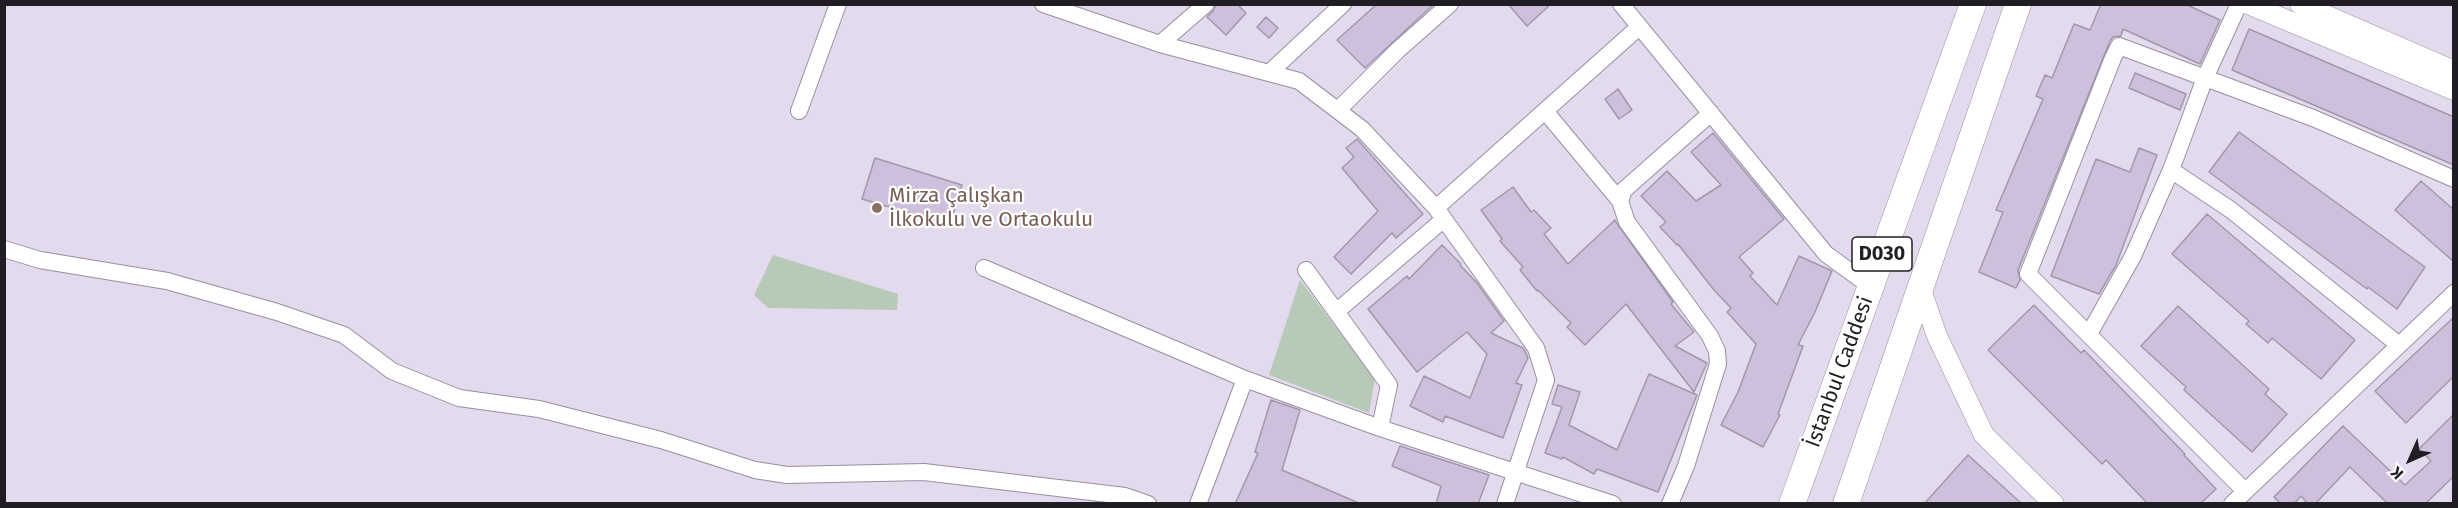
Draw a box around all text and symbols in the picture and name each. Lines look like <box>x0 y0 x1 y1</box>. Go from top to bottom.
place label: Mirza Çalışkan İlkokulu ve Ortaokulu <box>889 183 1093 233</box>
marker: Mirza Çalışkan İlkokulu ve Ortaokulu <box>870 201 884 215</box>
road number: D030 <box>1852 237 1912 271</box>
street label: İstanbul Caddesi <box>1801 293 1879 451</box>
north arrow <box>2380 430 2440 490</box>
text: K <box>2387 463 2407 483</box>

